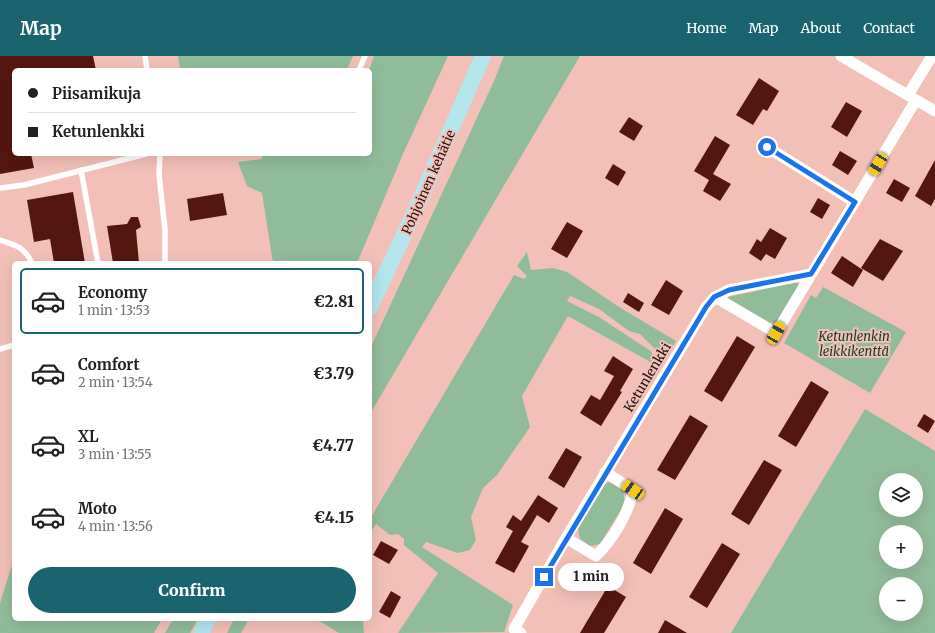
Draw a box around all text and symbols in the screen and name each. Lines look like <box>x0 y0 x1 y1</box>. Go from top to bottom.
text: Map <box>20 16 62 40</box>
text: Home <box>686 19 727 37</box>
text: Map <box>749 19 778 37</box>
text: About <box>800 19 841 37</box>
text: Contact <box>863 19 915 37</box>
text: Piisamikuja <box>52 84 141 103</box>
text: Ketunlenkki <box>52 122 145 141</box>
street label: Pohjoinen kehätie <box>398 127 459 237</box>
route start <box>758 138 776 156</box>
car <box>867 151 889 177</box>
icon: car <box>30 283 66 319</box>
text: Economy <box>78 283 147 302</box>
text: €2.81 <box>313 292 354 311</box>
text: 1 min · 13:53 <box>78 302 150 319</box>
car <box>765 320 787 346</box>
park label: Ketunlenkin leikkikenttä <box>817 328 890 360</box>
street label: Ketunlenkki <box>620 340 675 415</box>
icon: car <box>30 355 66 391</box>
text: Comfort <box>78 355 139 374</box>
text: €3.79 <box>313 364 354 383</box>
text: 2 min · 13:54 <box>78 374 153 391</box>
icon: car <box>30 427 66 463</box>
text: XL <box>78 427 99 446</box>
text: €4.77 <box>312 436 354 455</box>
text: 3 min · 13:55 <box>78 446 152 463</box>
map controls <box>879 473 923 621</box>
button: layers <box>879 473 923 517</box>
car <box>620 478 646 502</box>
icon: car <box>30 499 66 535</box>
text: Moto <box>78 499 117 518</box>
text: €4.15 <box>314 508 354 527</box>
text: 4 min · 13:56 <box>78 518 153 535</box>
button: + <box>879 525 923 569</box>
callout: 1 min <box>558 563 624 591</box>
button: Confirm <box>28 567 356 613</box>
route end <box>535 568 553 586</box>
text: 1 min <box>573 568 609 585</box>
button: − <box>879 577 923 621</box>

